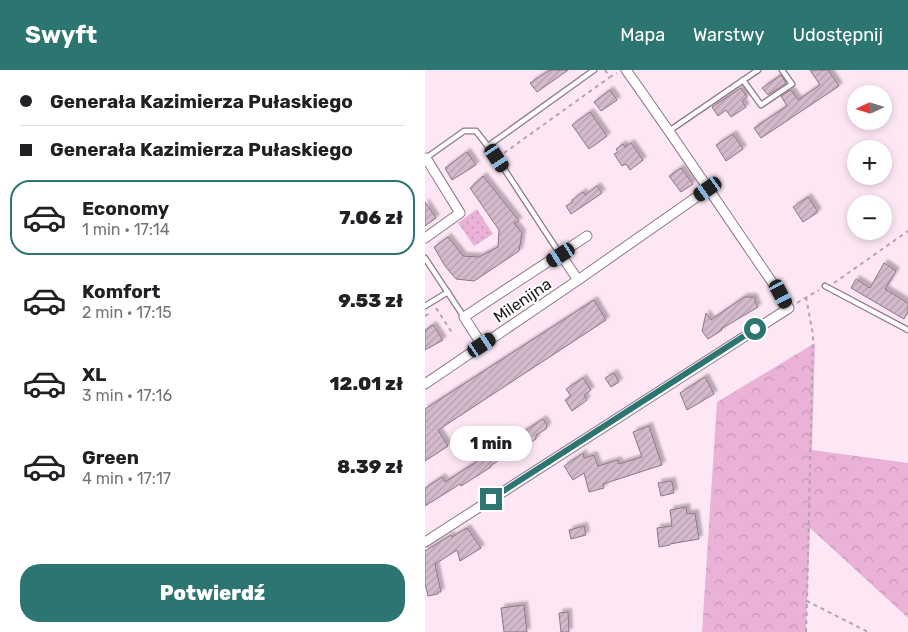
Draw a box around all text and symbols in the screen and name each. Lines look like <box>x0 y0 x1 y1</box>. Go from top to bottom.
text: Swyft <box>25 21 97 49</box>
text: Mapa <box>620 24 665 46</box>
text: Warstwy <box>693 24 764 46</box>
text: Udostępnij <box>792 24 883 46</box>
north arrow <box>847 85 893 130</box>
map controls <box>847 85 892 240</box>
text: Generała Kazimierza Pułaskiego <box>50 90 353 113</box>
text: Generała Kazimierza Pułaskiego <box>50 138 353 161</box>
button: + <box>847 140 892 185</box>
car <box>482 141 511 175</box>
car <box>691 174 724 204</box>
icon: car <box>22 195 67 240</box>
button: − <box>847 195 892 240</box>
text: Economy <box>82 197 169 220</box>
text: 7.06 zł <box>339 206 403 229</box>
text: 1 min · 17:14 <box>82 220 170 239</box>
car <box>544 241 577 269</box>
street label: Milenijna <box>490 274 555 327</box>
car <box>767 277 794 311</box>
icon: car <box>22 278 67 323</box>
text: Komfort <box>82 280 160 303</box>
text: 9.53 zł <box>338 289 403 312</box>
text: 2 min · 17:15 <box>82 303 172 322</box>
route start <box>744 318 766 340</box>
car <box>465 330 498 360</box>
icon: car <box>22 361 67 406</box>
text: XL <box>82 363 106 386</box>
text: 12.01 zł <box>330 372 403 395</box>
text: 3 min · 17:16 <box>82 386 172 405</box>
callout: 1 min <box>450 426 532 462</box>
text: 1 min <box>470 434 512 453</box>
icon: car <box>22 444 67 489</box>
text: Green <box>82 446 139 469</box>
text: 8.39 zł <box>337 455 403 478</box>
text: 4 min · 17:17 <box>82 469 171 488</box>
route end <box>480 488 502 510</box>
button: Potwierdź <box>20 564 405 622</box>

